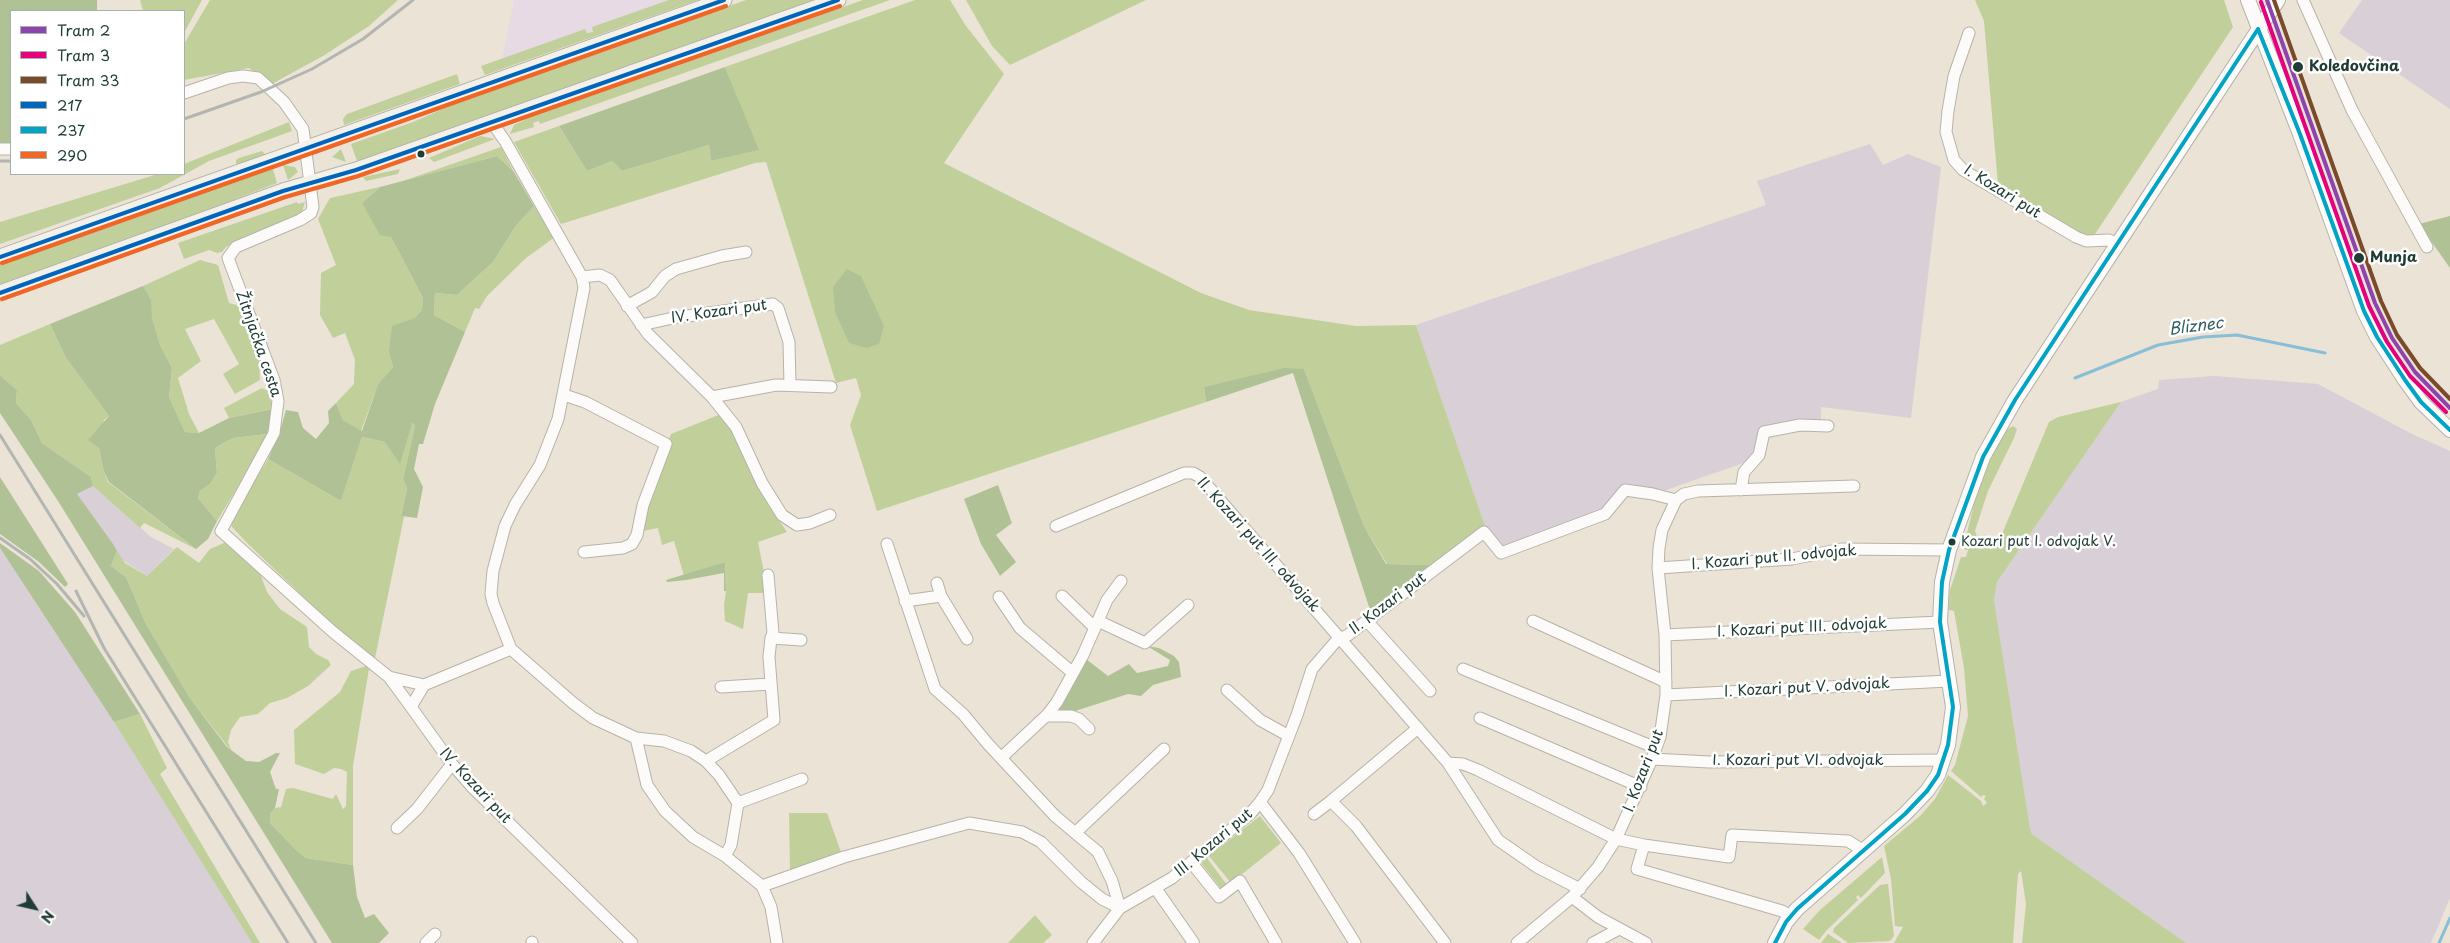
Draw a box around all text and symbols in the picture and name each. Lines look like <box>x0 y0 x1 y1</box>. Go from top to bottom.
legend <box>10 10 185 175</box>
text: Tram 2 <box>57 18 110 41</box>
text: Tram 3 <box>57 43 110 66</box>
place label: Koledovčina <box>2309 58 2399 76</box>
marker: Koledovčina <box>2291 60 2305 74</box>
text: Tram 33 <box>57 68 119 91</box>
text: 217 <box>57 93 82 116</box>
text: 237 <box>57 118 85 141</box>
text: 290 <box>57 143 87 166</box>
unlabelled marker <box>416 149 426 159</box>
street label: I. Kozari put <box>1960 161 2044 223</box>
place label: Munja <box>2370 249 2417 267</box>
marker: Munja <box>2352 251 2366 265</box>
street label: Žitnjačka cesta <box>231 289 285 399</box>
street label: IV. Kozari put <box>670 296 768 328</box>
water label: Bliznec <box>2168 314 2224 340</box>
street label: II. Kozari put III. odvojak <box>1193 474 1323 616</box>
place label: Kozari put I. odvojak V. <box>1961 534 2116 550</box>
marker: Kozari put I. odvojak V. <box>1947 537 1957 547</box>
street label: I. Kozari put II. odvojak <box>1691 542 1857 574</box>
street label: II. Kozari put <box>1346 569 1430 639</box>
street label: I. Kozari put III. odvojak <box>1717 615 1887 641</box>
street label: I. Kozari put V. odvojak <box>1724 675 1890 701</box>
street label: I. Kozari put <box>1620 727 1668 815</box>
street label: IV. Kozari put <box>435 745 515 827</box>
street label: I. Kozari put VI. odvojak <box>1712 752 1884 770</box>
street label: III. Kozari put <box>1171 805 1257 881</box>
north arrow <box>10 883 60 933</box>
text: N <box>36 906 59 927</box>

